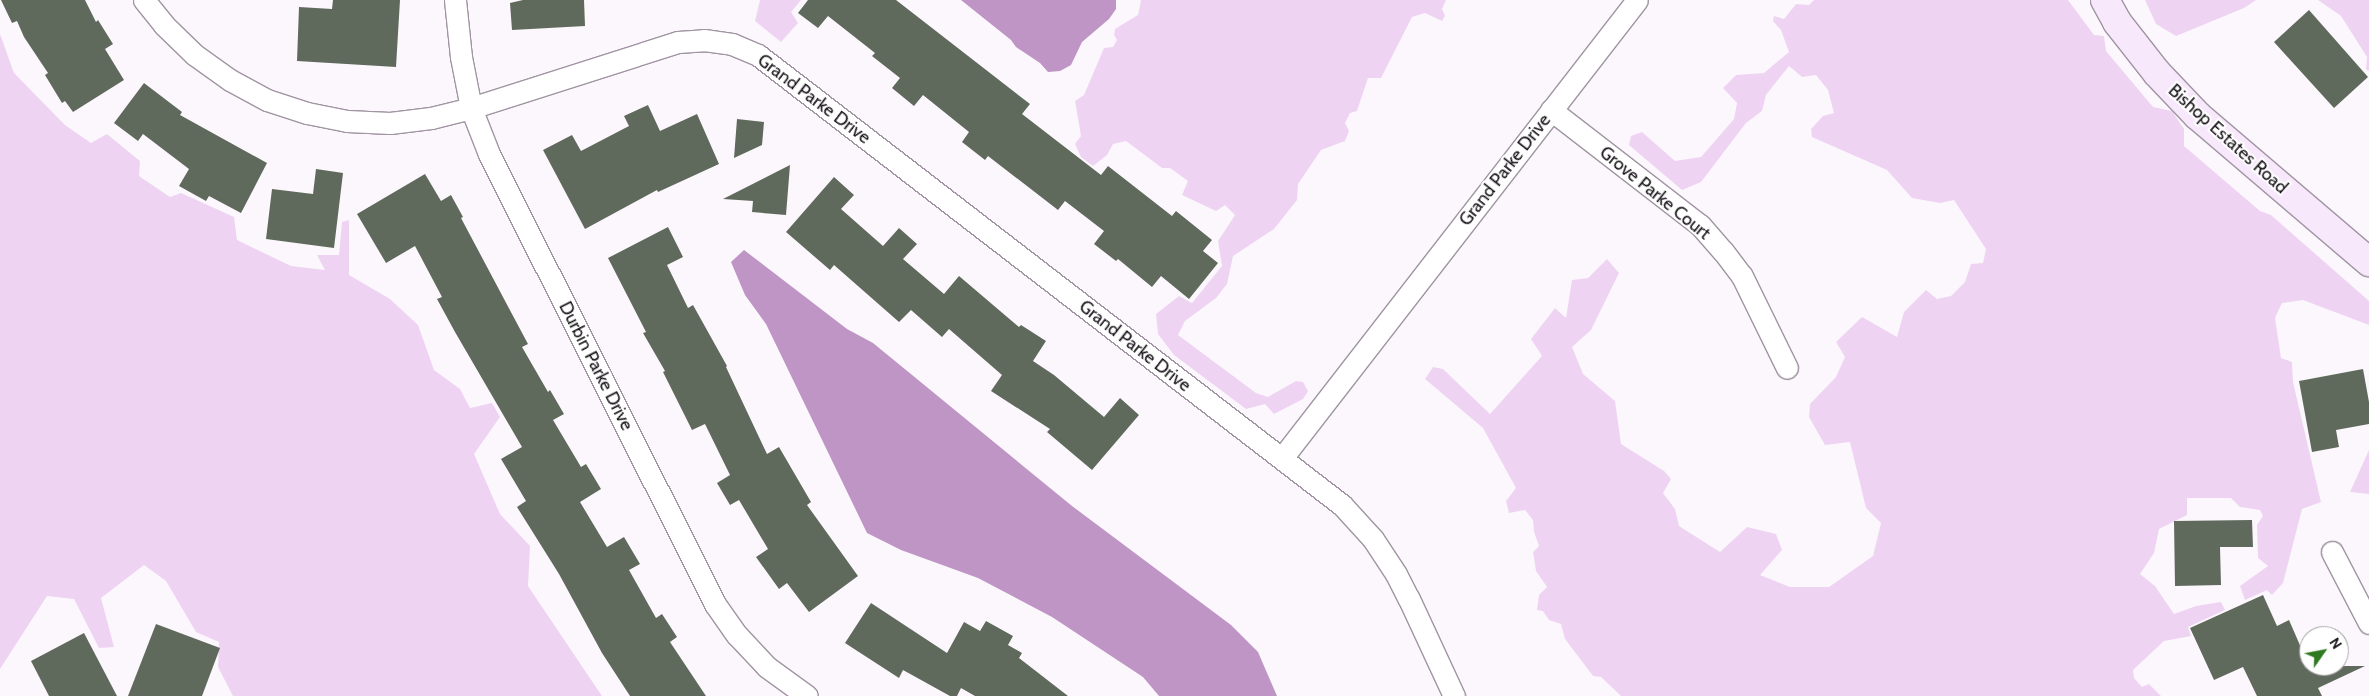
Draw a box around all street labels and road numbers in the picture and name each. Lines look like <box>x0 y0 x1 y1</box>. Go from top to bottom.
street label: Grand Parke Drive <box>753 49 875 149</box>
street label: Bishop Estates Road <box>2164 80 2292 198</box>
street label: Grand Parke Drive <box>1455 110 1555 230</box>
street label: Grove Parke Court <box>1595 142 1715 244</box>
street label: Grand Parke Drive <box>1075 296 1195 396</box>
street label: Durbin Parke Drive <box>554 298 638 434</box>

